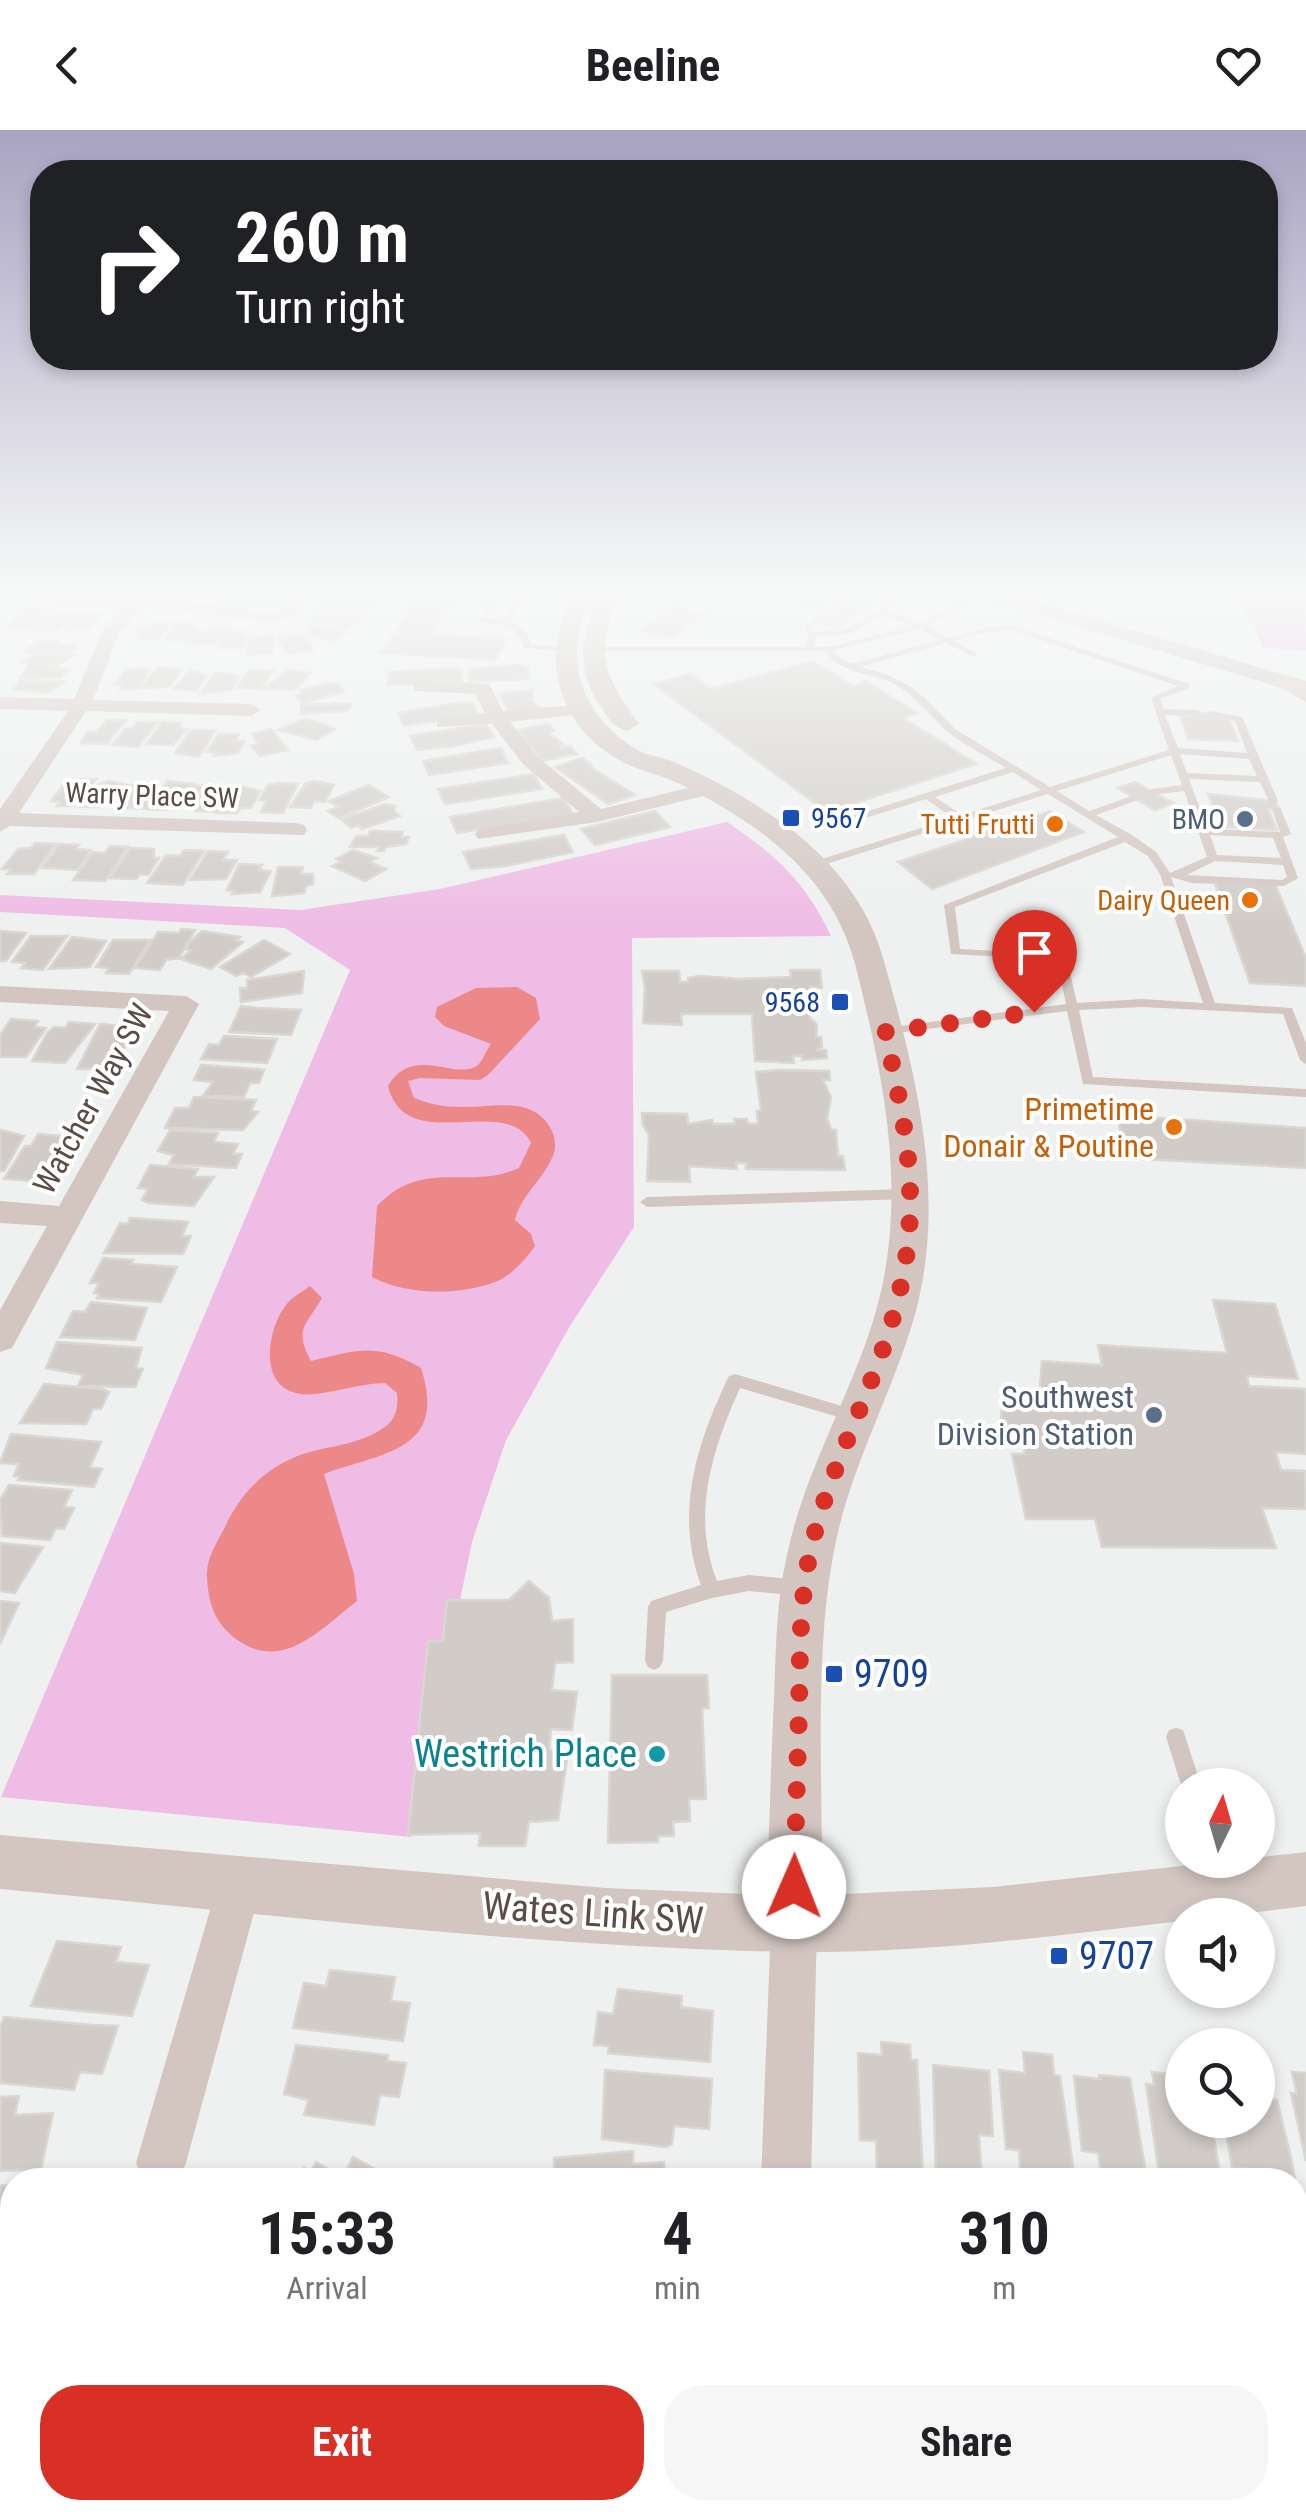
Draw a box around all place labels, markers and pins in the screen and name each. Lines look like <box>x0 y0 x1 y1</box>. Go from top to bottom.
place label: 9567 <box>811 802 866 835</box>
place label: BMO <box>1172 803 1225 836</box>
marker: 9567 <box>780 807 802 829</box>
place label: Tutti Frutti <box>921 808 1035 841</box>
marker: BMO <box>1234 808 1256 830</box>
marker: Tutti Frutti <box>1044 813 1066 835</box>
place label: Dairy Queen <box>1097 884 1230 917</box>
marker: Dairy Queen <box>1239 889 1261 911</box>
pin <box>992 910 1077 1013</box>
place label: 9568 <box>765 986 820 1019</box>
marker: 9568 <box>829 991 851 1013</box>
place label: Primetime Donair & Poutine <box>943 1090 1154 1165</box>
marker: Primetime Donair & Poutine <box>1163 1116 1185 1138</box>
place label: Southwest Division Station <box>937 1378 1134 1453</box>
marker: Southwest Division Station <box>1143 1404 1165 1426</box>
place label: 9709 <box>854 1652 929 1696</box>
marker: 9709 <box>823 1663 845 1685</box>
place label: Westrich Place <box>414 1732 637 1776</box>
marker: Westrich Place <box>646 1743 668 1765</box>
place label: 9707 <box>1079 1934 1154 1978</box>
marker: 9707 <box>1048 1945 1070 1967</box>

